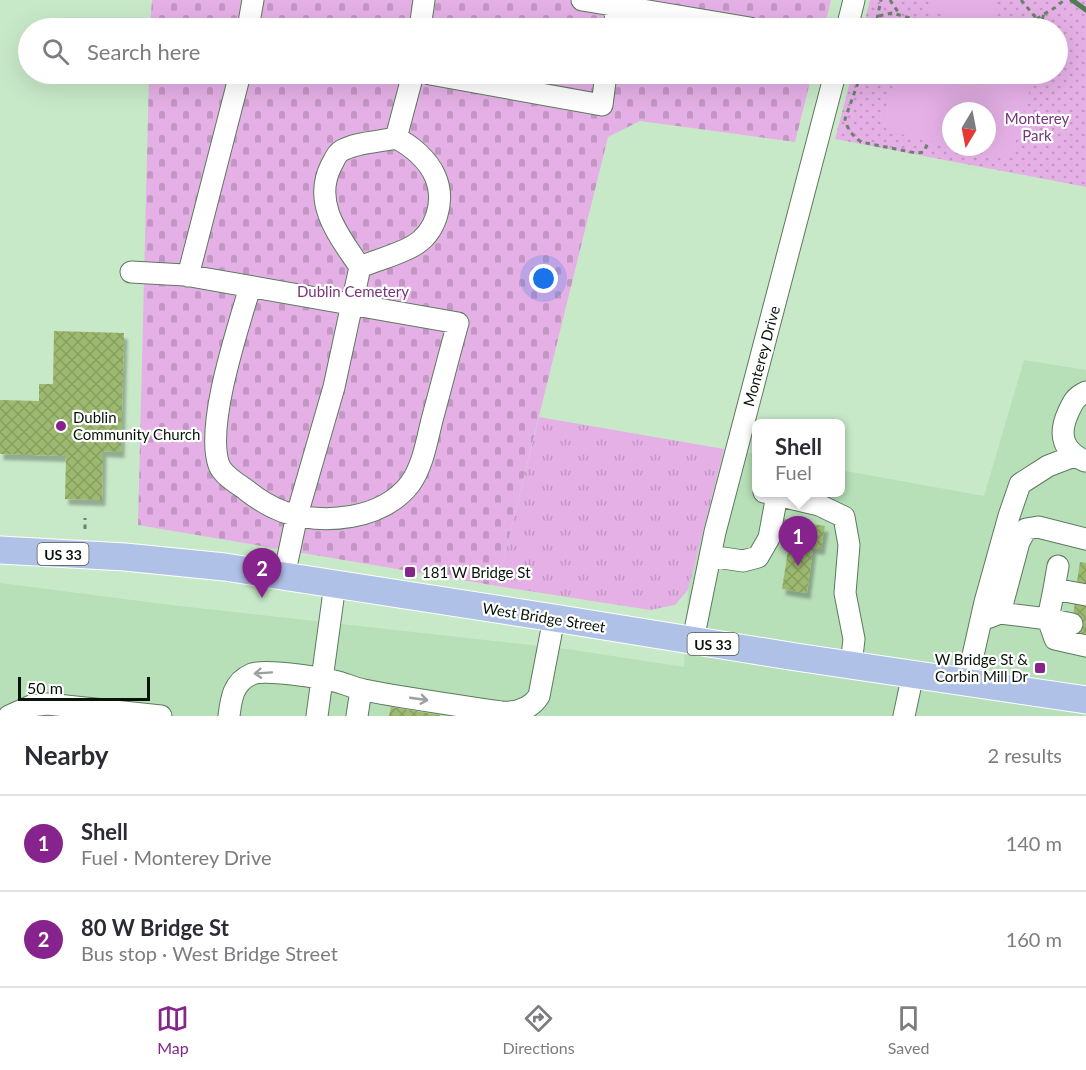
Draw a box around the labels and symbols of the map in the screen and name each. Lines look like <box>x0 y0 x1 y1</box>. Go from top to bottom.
north arrow <box>942 102 996 156</box>
park label: Monterey Park <box>1005 109 1069 144</box>
your location <box>529 264 558 293</box>
park label: Dublin Cemetery <box>297 282 409 300</box>
street label: Monterey Drive <box>739 304 783 408</box>
place label: Dublin Community Church <box>73 408 200 443</box>
marker: Dublin Community Church <box>54 419 68 433</box>
pin: 1 <box>778 516 818 566</box>
road number: US 33 <box>38 543 88 565</box>
pin: 2 <box>242 548 282 598</box>
place label: 181 W Bridge St <box>422 563 531 581</box>
marker: 181 W Bridge St <box>403 565 417 579</box>
street label: West Bridge Street <box>481 598 607 636</box>
road number: US 33 <box>688 633 738 655</box>
place label: W Bridge St & Corbin Mill Dr <box>935 650 1029 685</box>
marker: W Bridge St & Corbin Mill Dr <box>1033 661 1047 675</box>
one-way arrow <box>254 668 273 679</box>
scale bar <box>18 674 150 702</box>
one-way arrow <box>408 694 428 705</box>

